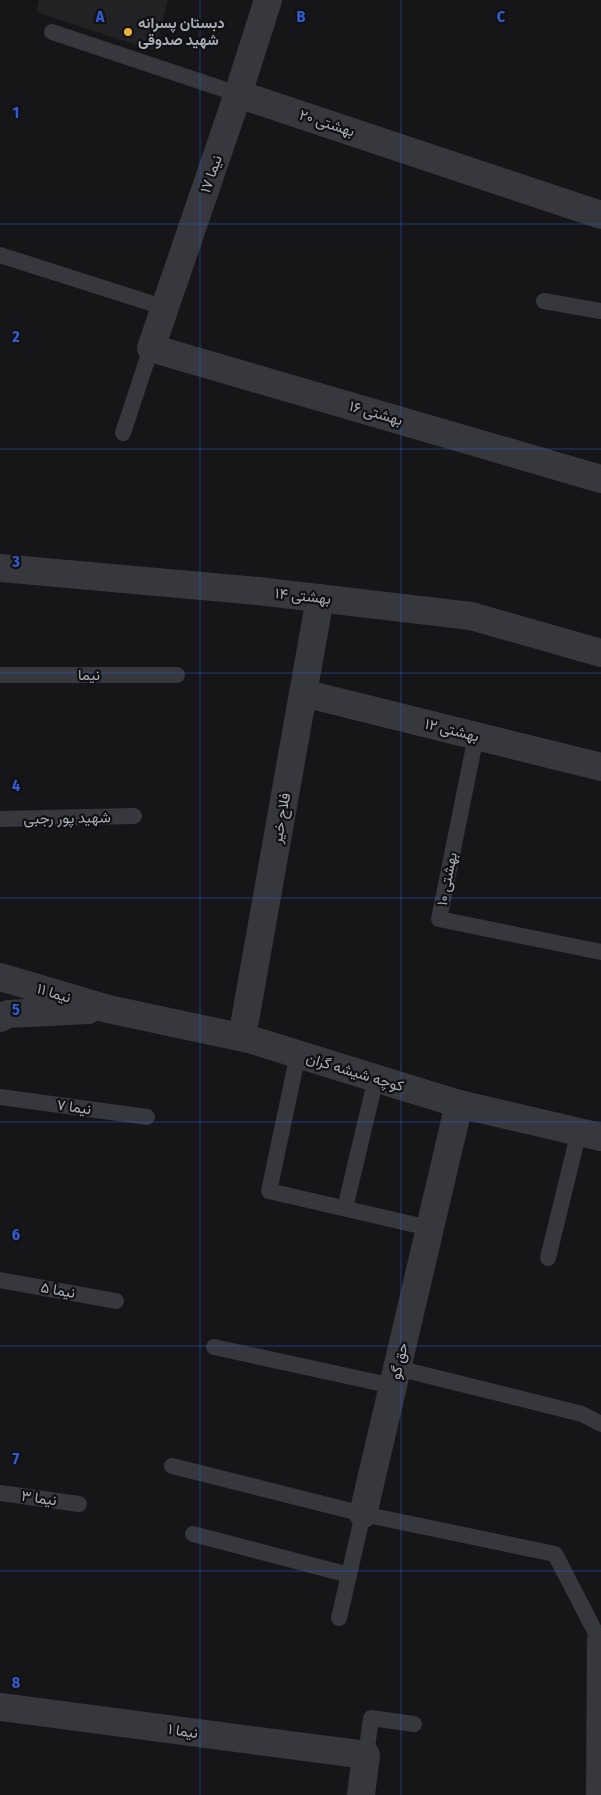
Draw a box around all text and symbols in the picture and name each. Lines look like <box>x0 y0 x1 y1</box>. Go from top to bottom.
text: A <box>95 7 105 26</box>
text: B <box>297 7 306 26</box>
text: C <box>497 7 506 26</box>
place label: دبستان پسرانه شهید صدوقی <box>138 14 225 49</box>
marker: دبستان پسرانه شهید صدوقی <box>122 26 134 38</box>
text: 1 <box>13 103 19 122</box>
street label: بهشتی ۲۰ <box>297 106 357 141</box>
street label: نیما ۱۷ <box>196 153 226 195</box>
text: 2 <box>11 327 20 346</box>
street label: بهشتی ۱۶ <box>347 397 405 430</box>
text: 3 <box>11 552 20 571</box>
street label: بهشتی ۱۴ <box>274 584 332 609</box>
street label: نیما <box>78 666 100 684</box>
street label: بهشتی ۱۲ <box>423 715 481 746</box>
text: 4 <box>12 776 20 795</box>
street label: فلاح خیر <box>268 791 296 846</box>
street label: شهید پور رجبی <box>23 808 111 829</box>
street label: بهشتی ۱۰ <box>433 851 462 907</box>
street label: نیما ۱۱ <box>35 979 73 1007</box>
text: 5 <box>12 1000 20 1019</box>
street label: کوچه شیشه گران <box>304 1049 406 1096</box>
street label: نیما ۷ <box>56 1096 92 1118</box>
text: 6 <box>12 1225 20 1244</box>
street label: نیما ۵ <box>39 1278 77 1302</box>
street label: حق گو <box>386 1341 413 1381</box>
text: 7 <box>13 1449 20 1468</box>
street label: نیما ۳ <box>20 1487 58 1509</box>
text: 8 <box>12 1673 21 1692</box>
street label: نیما ۱ <box>167 1720 199 1742</box>

